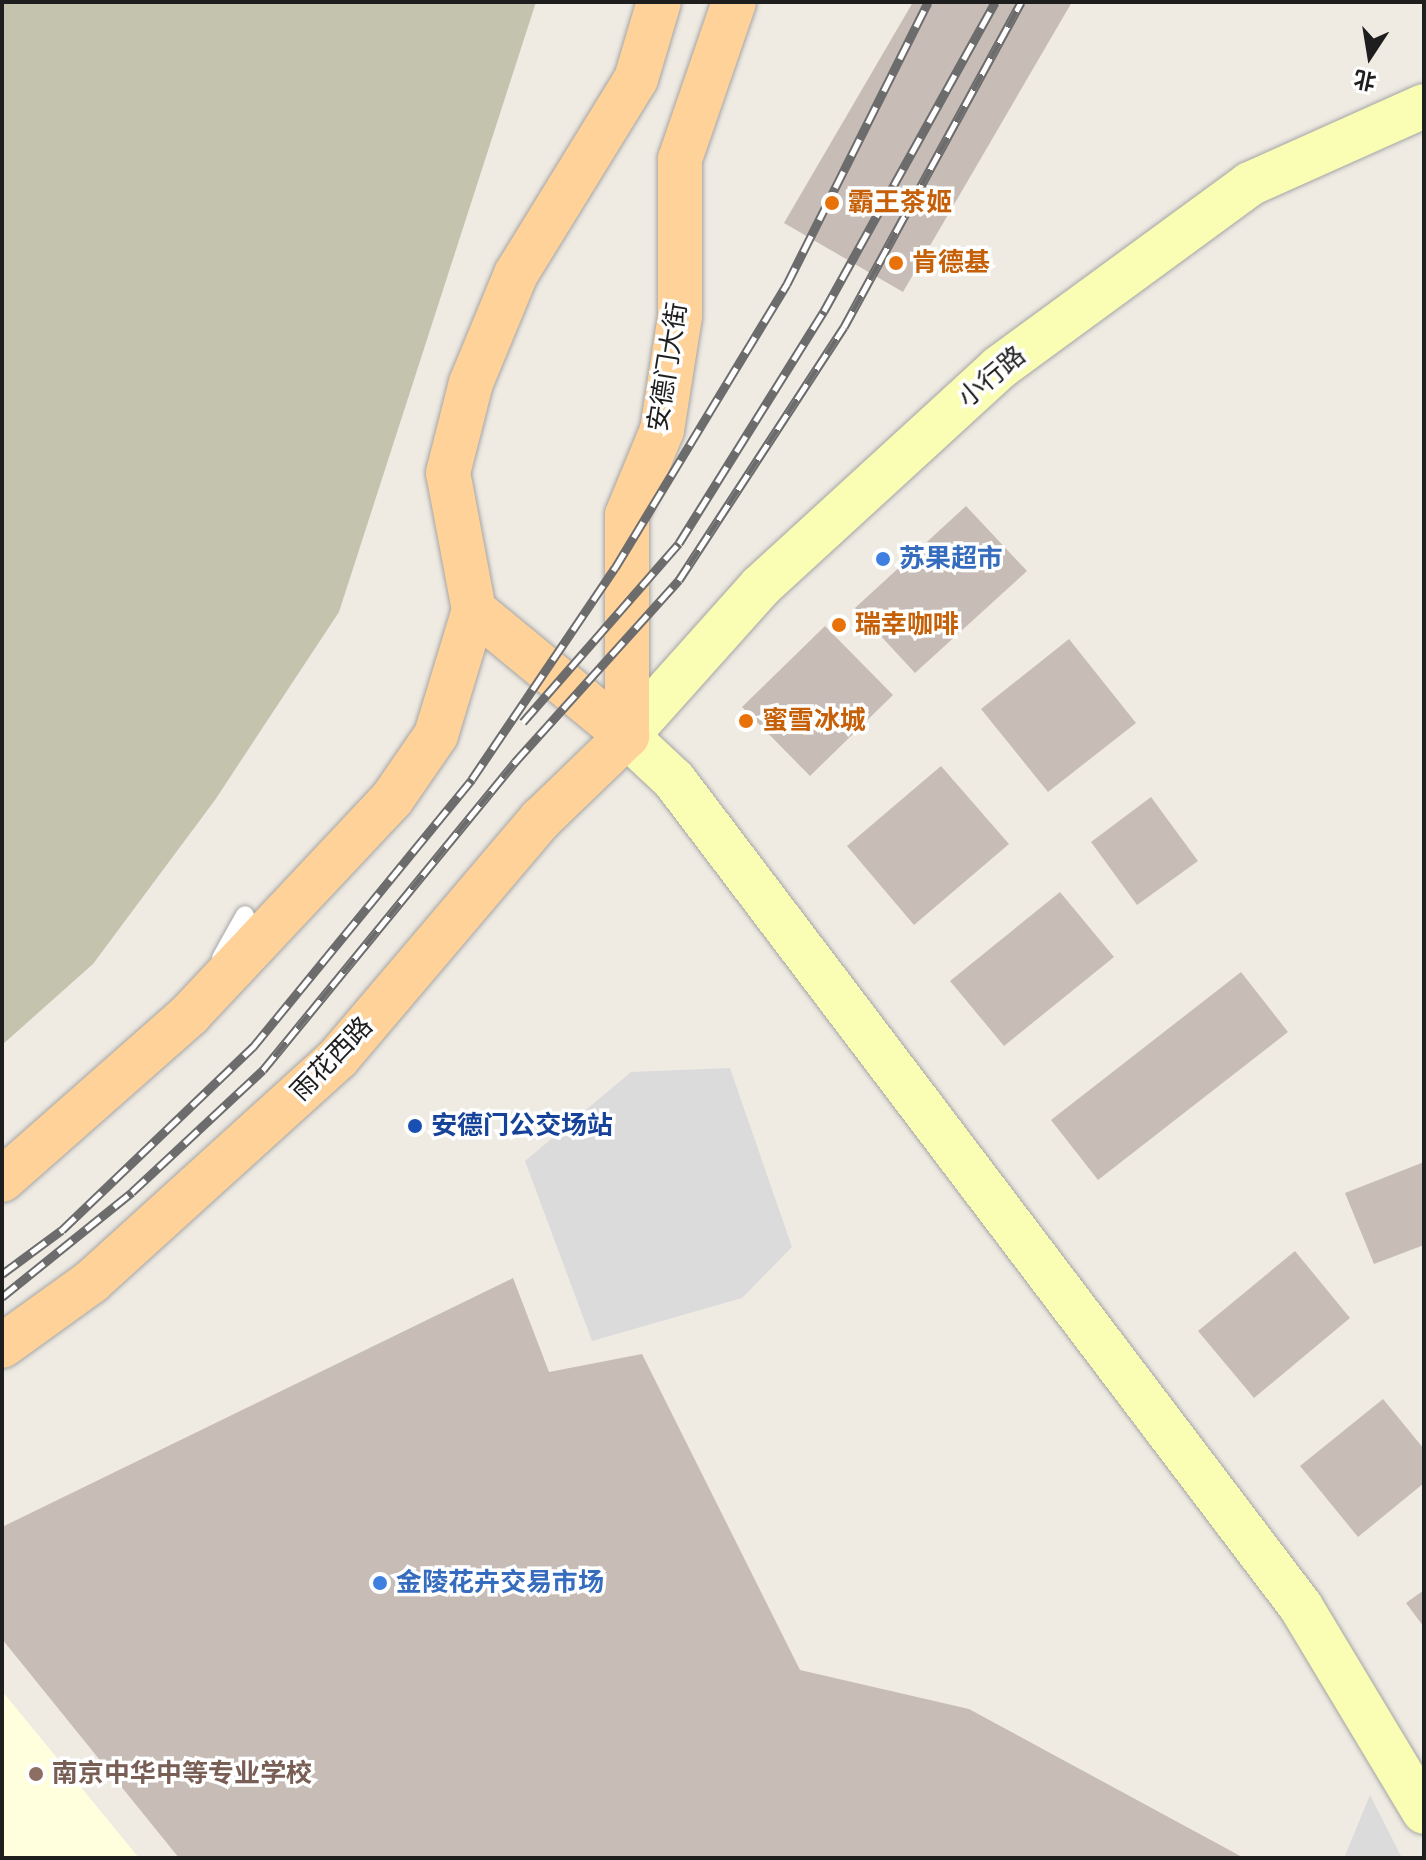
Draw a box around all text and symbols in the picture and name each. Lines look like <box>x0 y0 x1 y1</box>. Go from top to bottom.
north arrow <box>1330 16 1410 96</box>
text: 北 <box>1352 65 1378 94</box>
place label: 霸王茶姬 <box>848 187 952 219</box>
marker: 霸王茶姬 <box>823 194 841 212</box>
place label: 肯德基 <box>912 247 990 279</box>
marker: 肯德基 <box>887 254 905 272</box>
street label: 安德门大街 <box>642 300 694 434</box>
street label: 小行路 <box>952 340 1032 414</box>
place label: 苏果超市 <box>899 543 1003 575</box>
marker: 苏果超市 <box>874 550 892 568</box>
place label: 瑞幸咖啡 <box>855 609 959 641</box>
marker: 瑞幸咖啡 <box>830 616 848 634</box>
place label: 蜜雪冰城 <box>762 705 866 737</box>
marker: 蜜雪冰城 <box>737 712 755 730</box>
street label: 雨花西路 <box>285 1011 379 1107</box>
place label: 安德门公交场站 <box>431 1110 613 1142</box>
marker: 安德门公交场站 <box>406 1117 424 1135</box>
place label: 金陵花卉交易市场 <box>396 1567 604 1599</box>
marker: 金陵花卉交易市场 <box>371 1574 389 1592</box>
place label: 南京中华中等专业学校 <box>52 1758 312 1790</box>
marker: 南京中华中等专业学校 <box>27 1765 45 1783</box>

